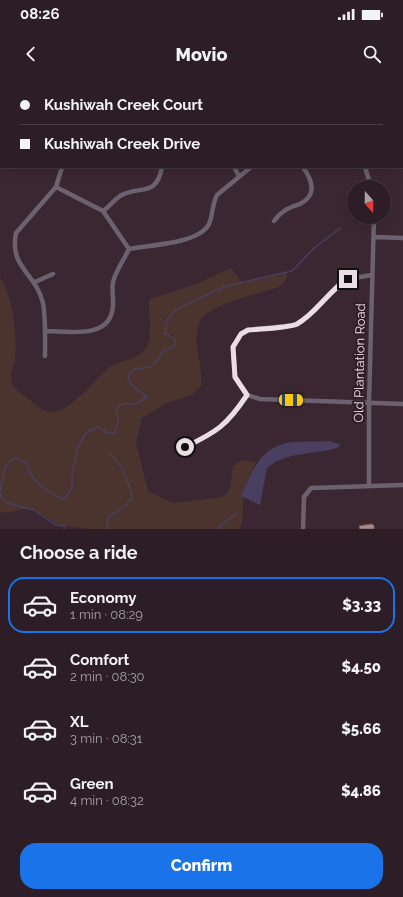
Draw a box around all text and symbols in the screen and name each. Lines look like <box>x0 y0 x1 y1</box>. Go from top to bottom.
text: 08:26 <box>20 5 60 23</box>
icon: back <box>20 43 42 65</box>
icon: search <box>361 43 383 65</box>
text: Movio <box>176 44 227 65</box>
text: Kushiwah Creek Court <box>44 96 203 114</box>
text: Kushiwah Creek Drive <box>44 135 200 153</box>
north arrow <box>347 180 391 224</box>
map controls <box>347 180 391 224</box>
route end <box>339 270 357 288</box>
street label: Old Plantation Road <box>351 303 368 423</box>
car <box>279 394 303 406</box>
route start <box>176 438 194 456</box>
text: Choose a ride <box>20 542 138 563</box>
icon: car <box>22 587 58 623</box>
text: Economy <box>70 589 137 607</box>
text: $3.33 <box>342 596 381 614</box>
text: 1 min · 08:29 <box>70 607 143 622</box>
icon: car <box>22 649 58 685</box>
text: Comfort <box>70 651 129 669</box>
text: $4.50 <box>342 658 381 676</box>
text: 2 min · 08:30 <box>70 669 145 684</box>
icon: car <box>22 711 58 747</box>
text: XL <box>70 713 88 731</box>
text: $5.66 <box>341 720 381 738</box>
text: 3 min · 08:31 <box>70 731 142 746</box>
icon: car <box>22 773 58 809</box>
text: Green <box>70 775 114 793</box>
text: $4.86 <box>341 782 381 800</box>
text: 4 min · 08:32 <box>70 793 144 808</box>
button: Confirm <box>20 843 383 889</box>

